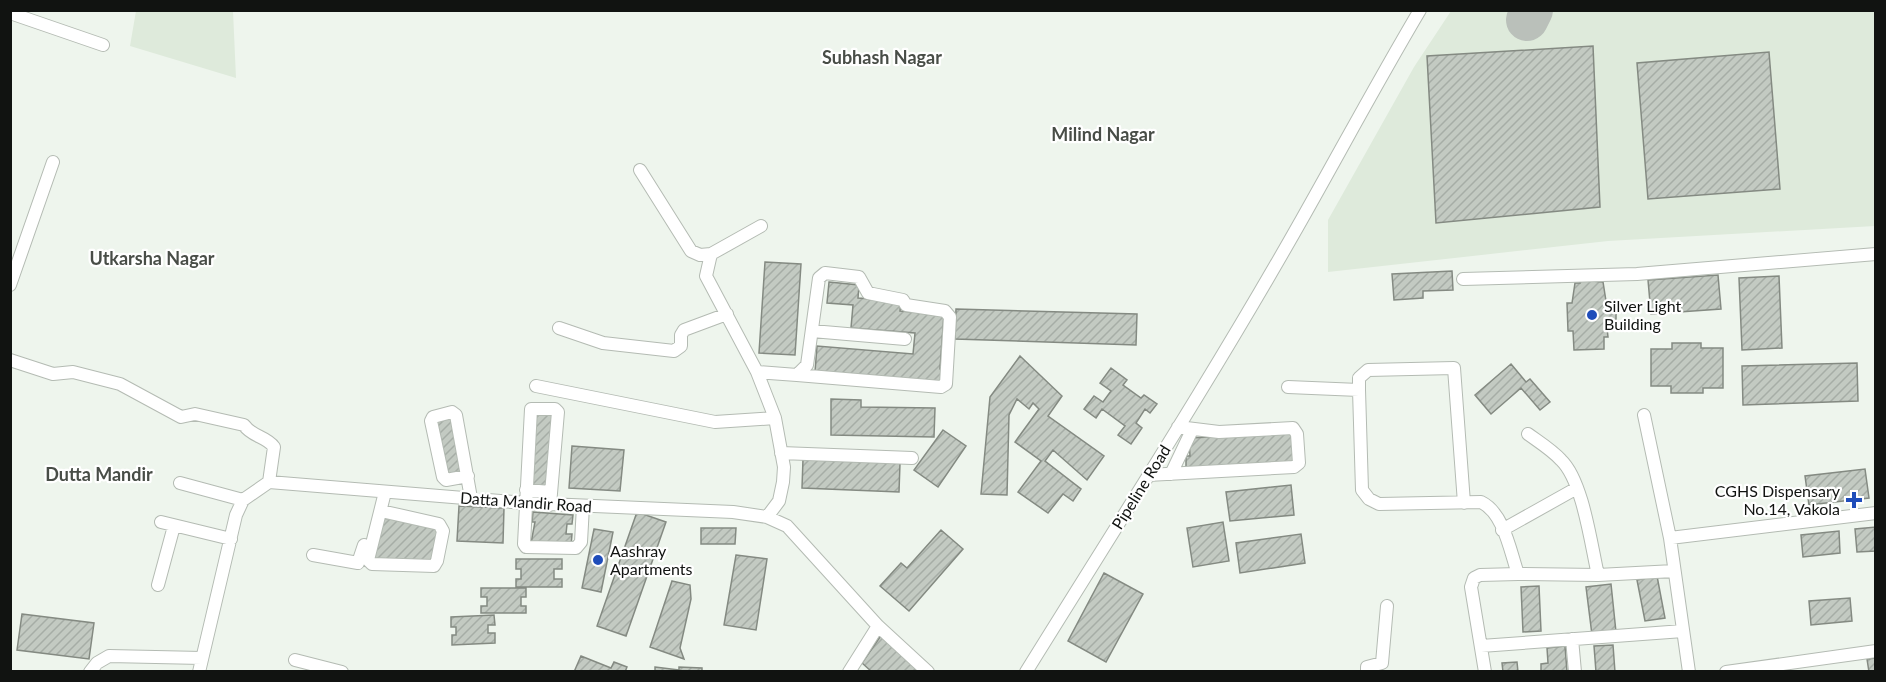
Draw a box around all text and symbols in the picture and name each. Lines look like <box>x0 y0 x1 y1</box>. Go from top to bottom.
district label: Subhash Nagar <box>822 46 942 68</box>
district label: Milind Nagar <box>1051 123 1155 145</box>
district label: Utkarsha Nagar <box>89 247 215 269</box>
place label: Silver Light Building <box>1604 296 1681 333</box>
marker: Silver Light Building <box>1585 308 1599 322</box>
street label: Pipeline Road <box>1107 441 1174 532</box>
district label: Dutta Mandir <box>45 463 153 485</box>
place label: CGHS Dispensary No.14, Vakola <box>1715 481 1841 518</box>
street label: Datta Mandir Road <box>459 487 593 516</box>
marker: CGHS Dispensary No.14, Vakola <box>1845 491 1863 509</box>
place label: Aashray Apartments <box>610 541 692 578</box>
marker: Aashray Apartments <box>591 553 605 567</box>

